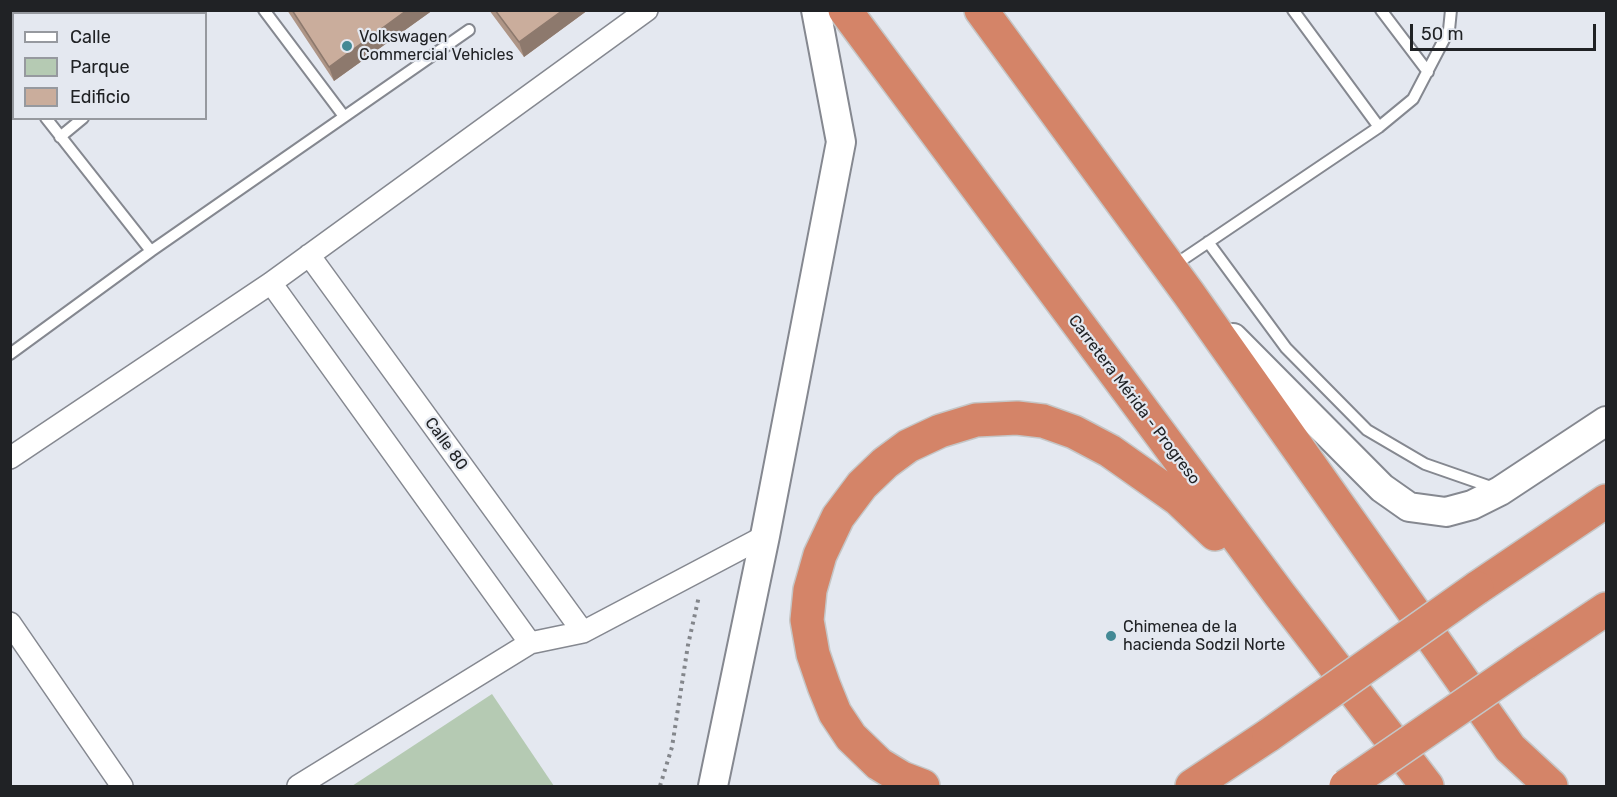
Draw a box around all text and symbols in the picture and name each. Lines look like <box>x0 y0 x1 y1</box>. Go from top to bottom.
legend <box>12 12 207 120</box>
scale bar <box>1413 12 1599 50</box>
text: 50 m <box>1421 23 1464 45</box>
text: Calle <box>70 26 111 48</box>
place label: Volkswagen Commercial Vehicles <box>359 27 514 65</box>
marker: Volkswagen Commercial Vehicles <box>340 39 354 53</box>
text: Parque <box>70 56 130 78</box>
text: Edificio <box>70 86 130 108</box>
street label: Carretera Mérida - Progreso <box>1064 312 1204 488</box>
street label: Calle 80 <box>420 414 472 474</box>
place label: Chimenea de la hacienda Sodzil Norte <box>1123 617 1285 655</box>
marker: Chimenea de la hacienda Sodzil Norte <box>1104 629 1118 643</box>

